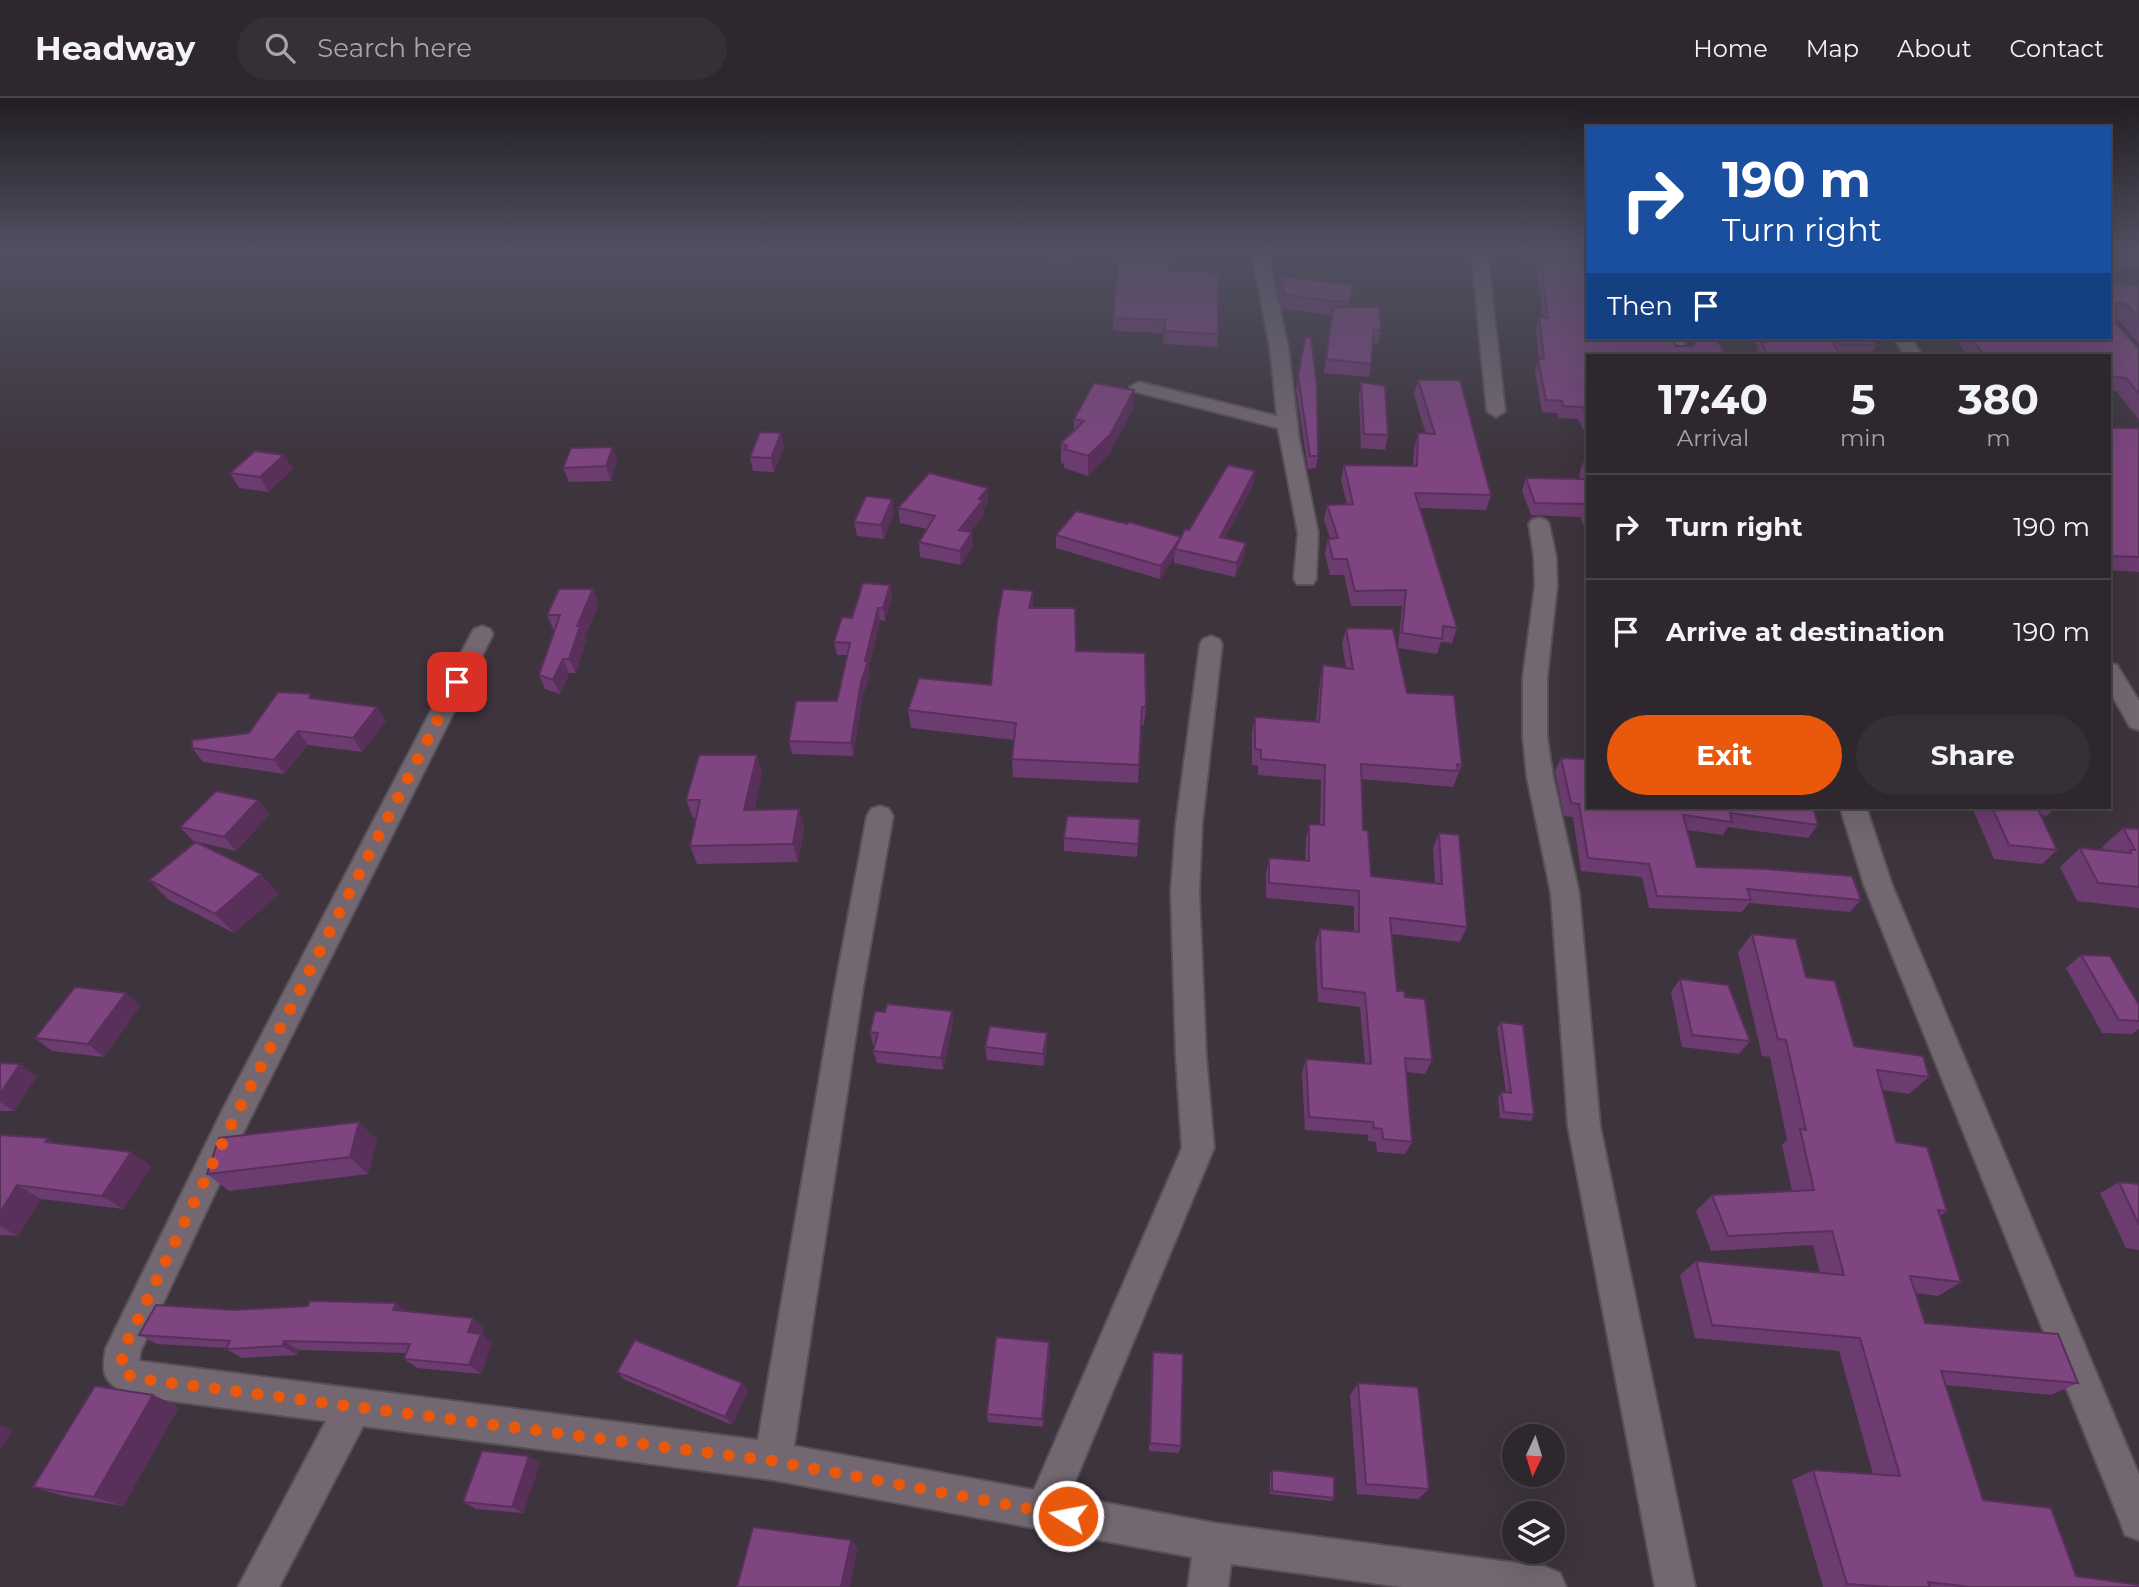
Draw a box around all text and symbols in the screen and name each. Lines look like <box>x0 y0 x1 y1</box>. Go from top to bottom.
search box <box>237 17 727 80</box>
text: Headway <box>35 28 195 68</box>
icon: search <box>261 29 299 67</box>
text: Search here <box>317 32 472 64</box>
text: Home <box>1693 34 1768 63</box>
text: Map <box>1806 34 1859 63</box>
text: About <box>1897 34 1971 63</box>
text: Contact <box>2009 34 2104 63</box>
text: 190 m <box>1722 150 1871 209</box>
icon: right <box>1607 154 1698 245</box>
text: Turn right <box>1722 210 1882 249</box>
icon: arrive <box>1687 287 1725 325</box>
text: Then <box>1607 290 1673 322</box>
text: 17:40 <box>1658 373 1768 425</box>
text: 5 <box>1851 373 1876 425</box>
text: 380 <box>1958 373 2039 425</box>
text: Arrival <box>1677 424 1749 452</box>
text: min <box>1840 424 1886 452</box>
text: m <box>1986 424 2011 452</box>
icon: right <box>1607 508 1645 546</box>
text: Turn right <box>1666 511 1802 543</box>
text: 190 m <box>2013 511 2090 543</box>
icon: arrive <box>1607 613 1645 651</box>
text: Arrive at destination <box>1666 616 1945 648</box>
text: 190 m <box>2013 616 2090 648</box>
pin <box>427 652 487 712</box>
icon: arrive <box>438 663 476 701</box>
button: Exit <box>1607 715 1842 795</box>
button: Share <box>1856 715 2090 795</box>
north arrow <box>1502 1424 1564 1488</box>
map controls <box>1502 1424 1565 1564</box>
position arrow <box>1031 1479 1105 1553</box>
button: layers <box>1502 1501 1565 1564</box>

